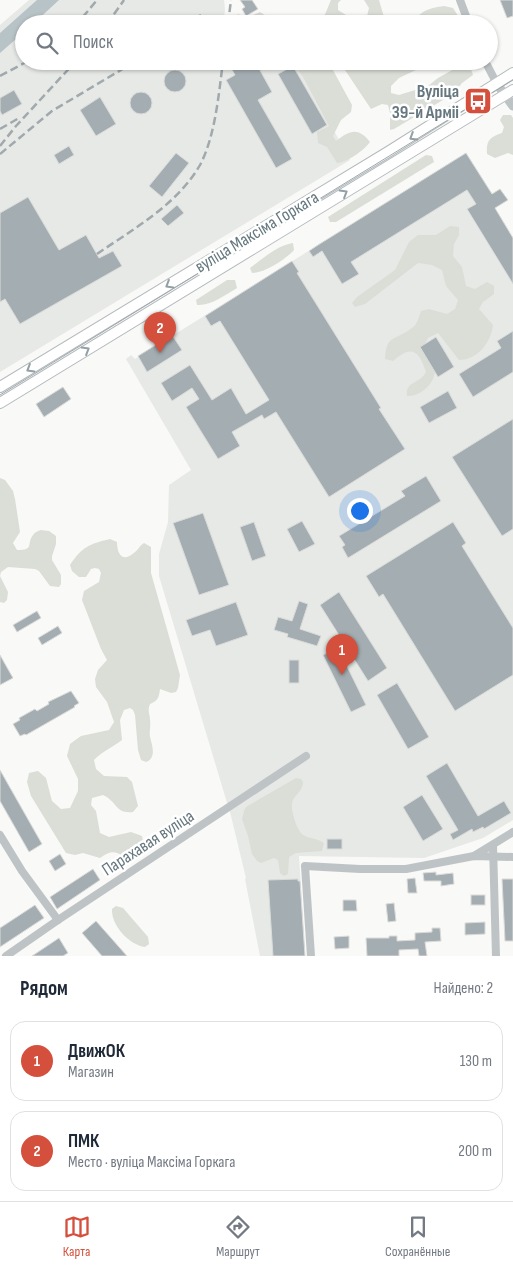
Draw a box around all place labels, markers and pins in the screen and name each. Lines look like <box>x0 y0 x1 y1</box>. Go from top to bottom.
place label: Вуліца 39-й Арміі <box>392 81 459 123</box>
bus stop icon: Вуліца 39-й Арміі <box>463 86 493 116</box>
pin: 2 <box>144 312 176 353</box>
pin: 1 <box>326 634 358 675</box>

